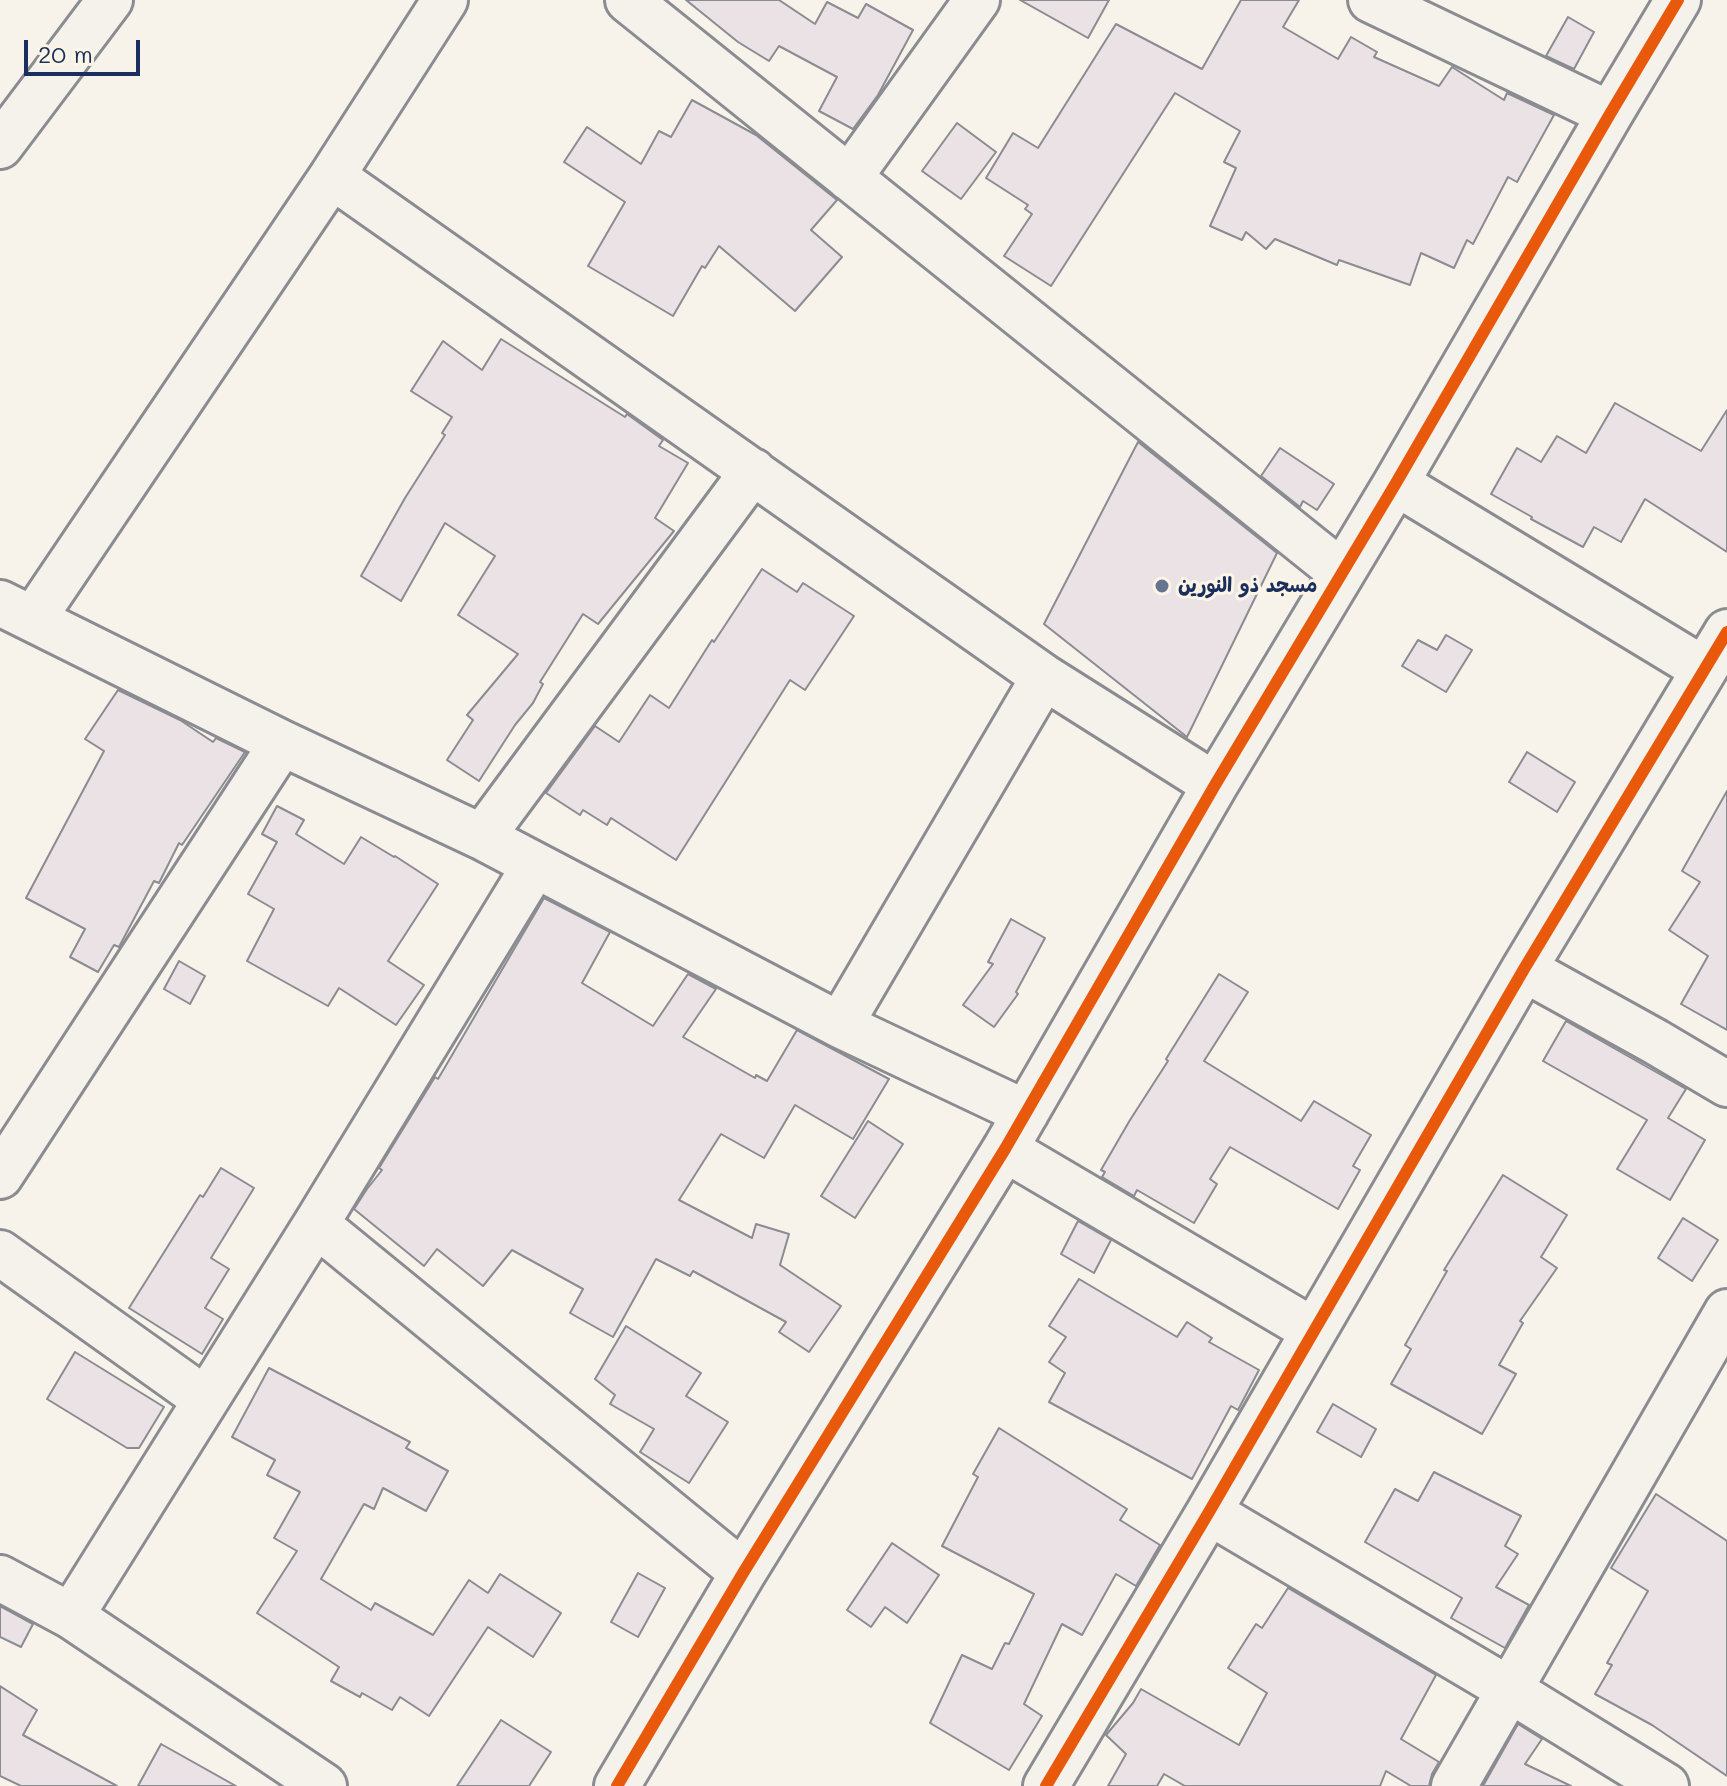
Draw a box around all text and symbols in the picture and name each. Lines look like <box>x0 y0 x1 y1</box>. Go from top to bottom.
scale bar <box>28 24 144 74</box>
text: 20 m <box>38 38 93 69</box>
place label: مسجد ذو النورين <box>1178 574 1317 598</box>
marker: مسجد ذو النورين <box>1153 577 1171 595</box>

